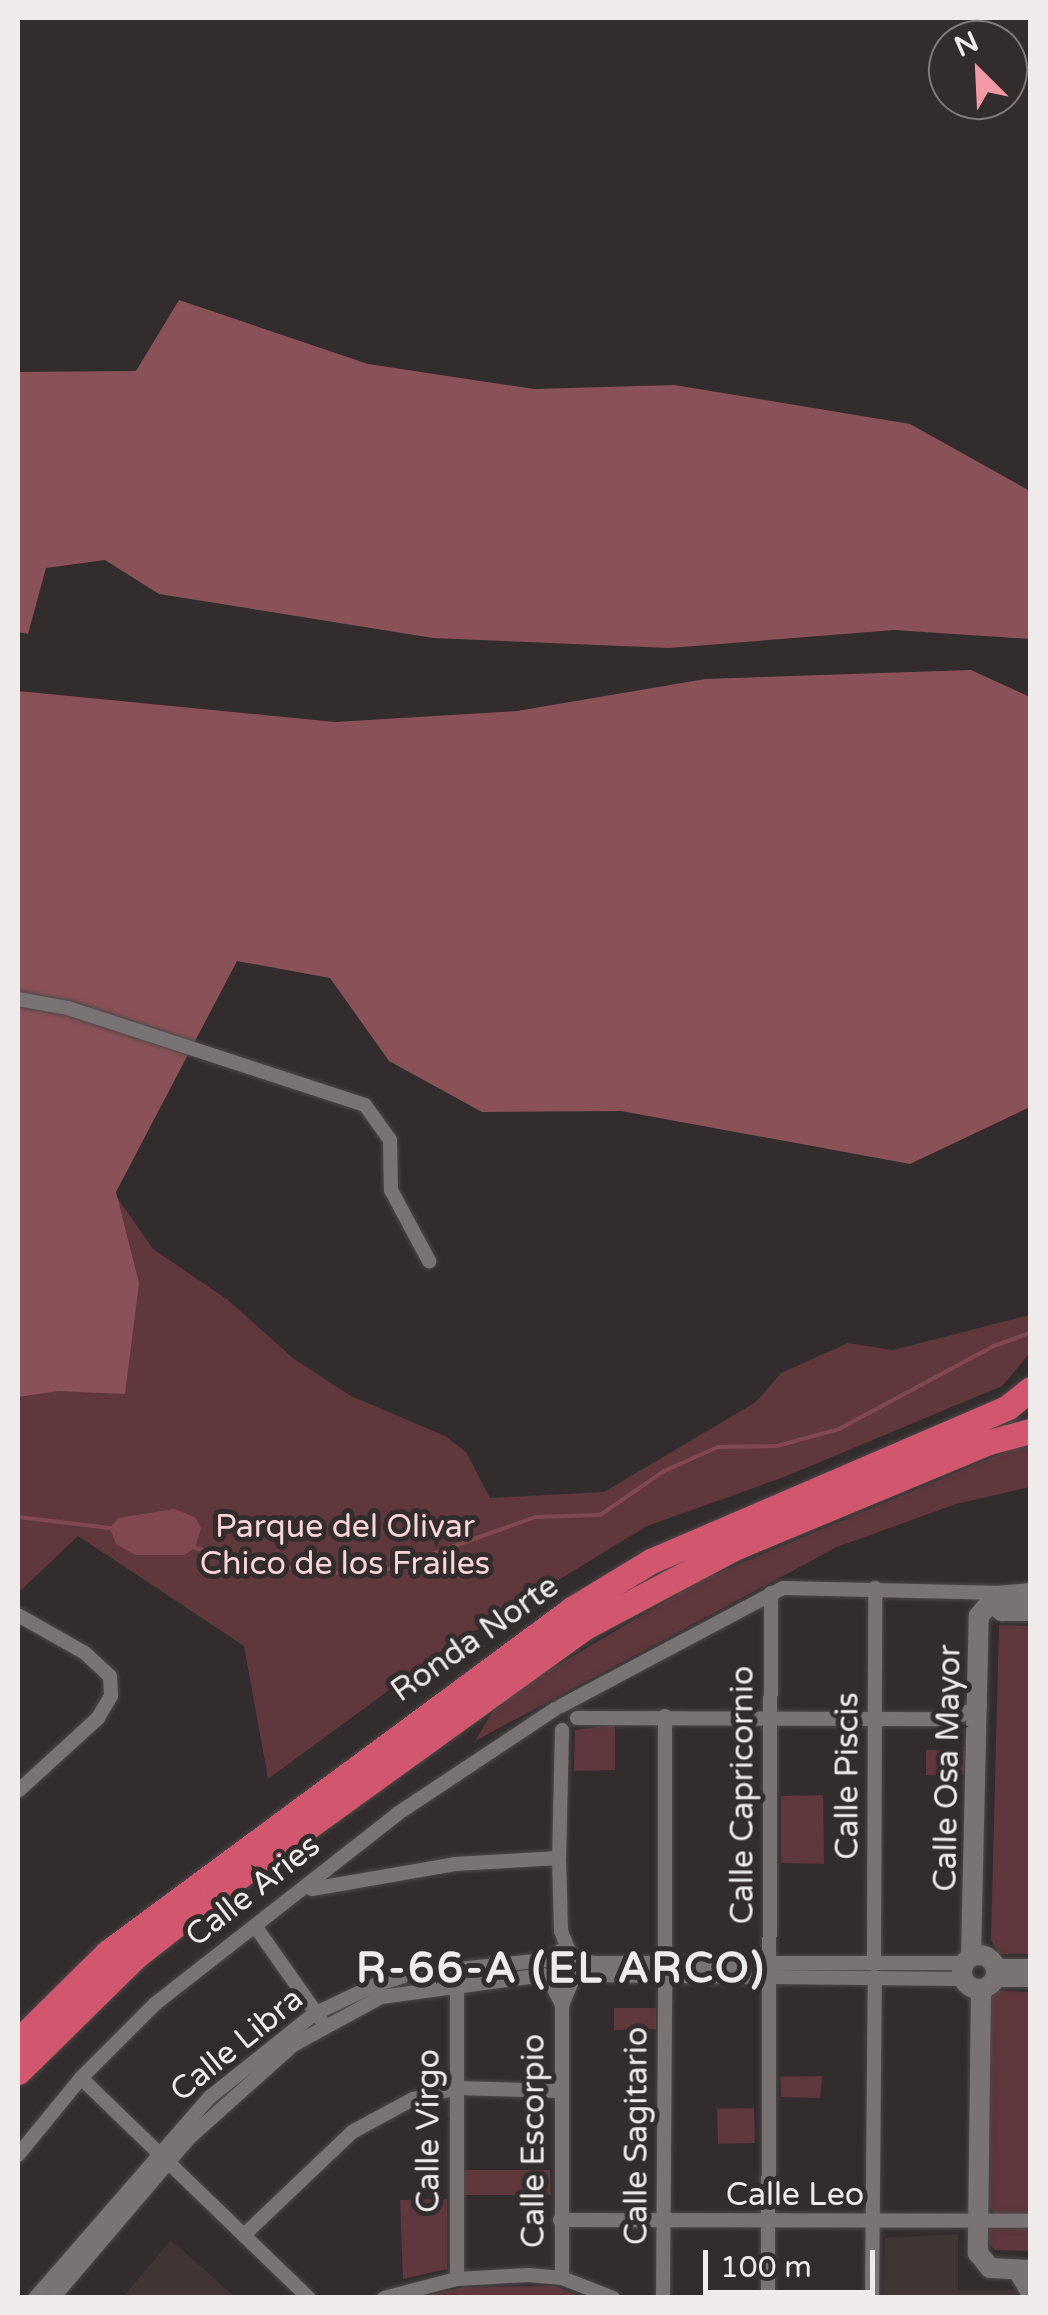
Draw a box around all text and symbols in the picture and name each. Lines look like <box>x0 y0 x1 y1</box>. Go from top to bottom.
north arrow <box>928 20 1028 120</box>
text: N <box>949 24 984 65</box>
park label: Parque del Olivar Chico de los Frailes <box>200 1509 490 1584</box>
street label: Ronda Norte <box>384 1567 566 1711</box>
street label: Calle Osa Mayor <box>927 1644 969 1892</box>
street label: Calle Capricornio <box>724 1666 762 1924</box>
street label: Calle Piscis <box>829 1692 867 1860</box>
street label: Calle Aries <box>178 1827 328 1955</box>
district label: R-66-A (EL ARCO) <box>356 1944 766 1994</box>
street label: Calle Libra <box>163 1980 311 2110</box>
street label: Calle Sagitario <box>618 2027 656 2245</box>
street label: Calle Escorpio <box>515 2034 553 2248</box>
street label: Calle Virgo <box>410 2049 448 2213</box>
street label: Calle Leo <box>726 2176 864 2214</box>
scale bar <box>708 2230 880 2292</box>
text: 100 m <box>720 2249 812 2286</box>

